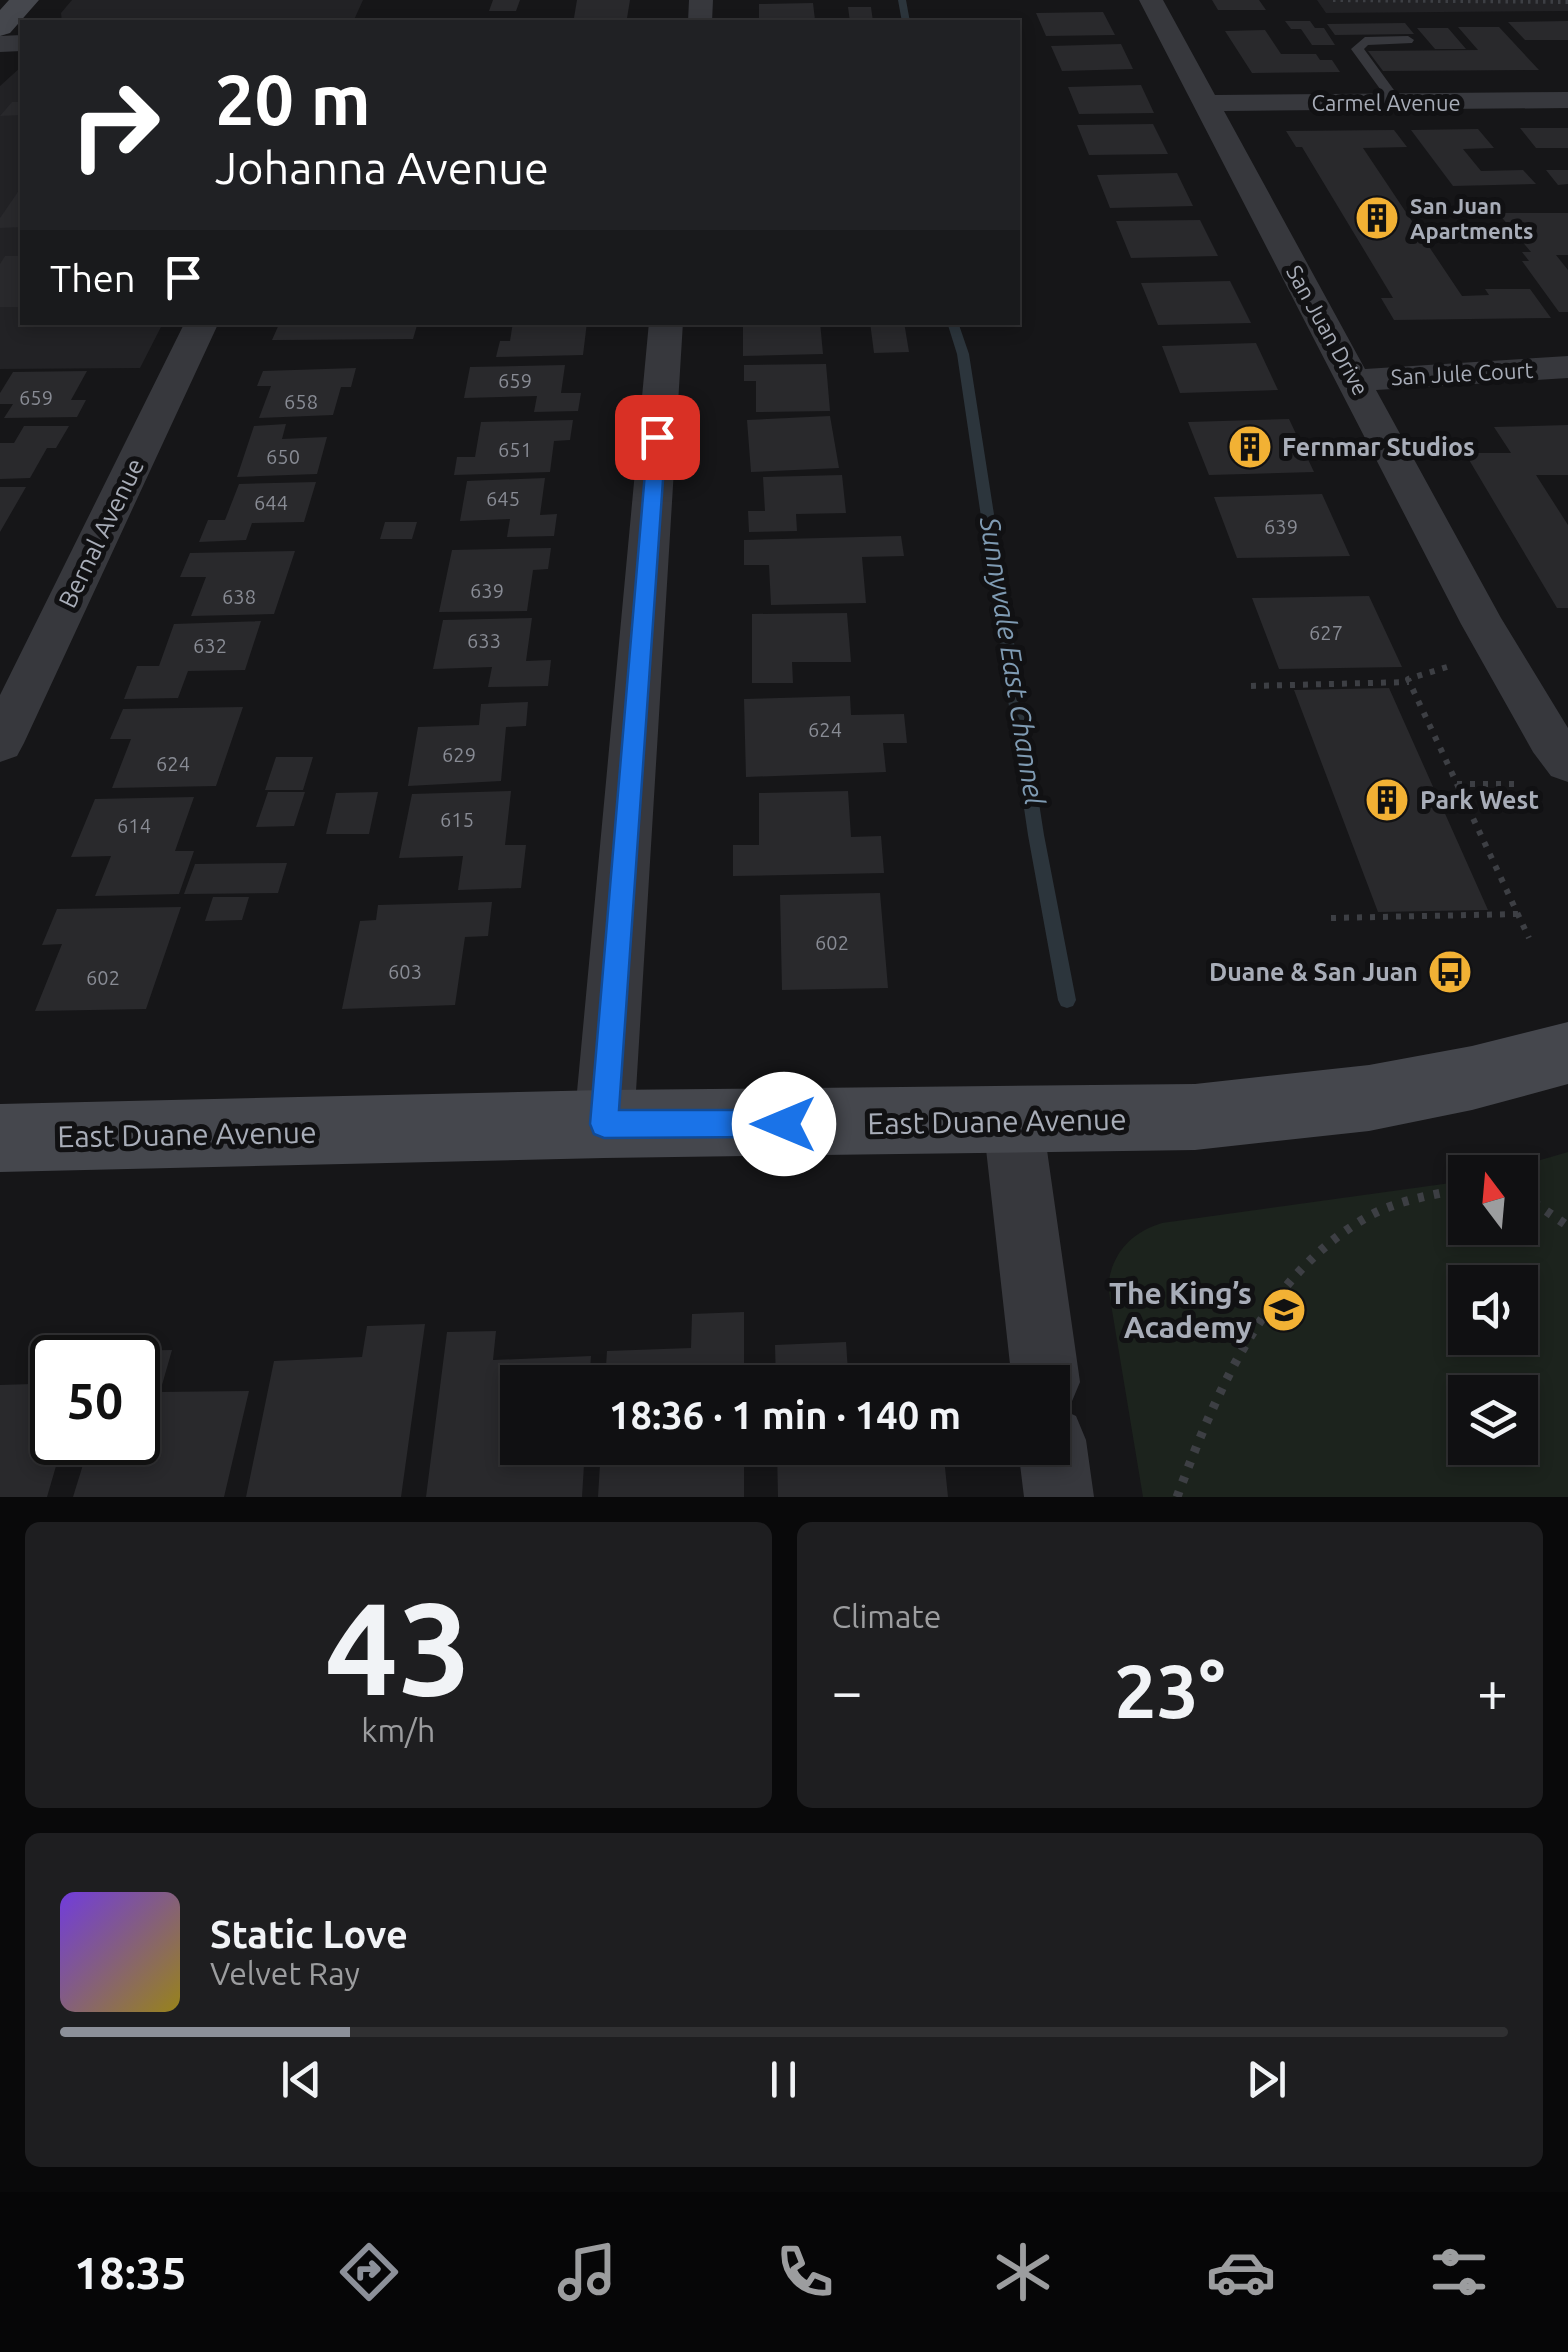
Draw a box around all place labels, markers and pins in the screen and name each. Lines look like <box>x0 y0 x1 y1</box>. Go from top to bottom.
place label: San Juan Apartments <box>1410 193 1534 243</box>
building icon: San Juan Apartments <box>1354 195 1400 241</box>
pin <box>615 395 700 480</box>
building icon: Fernmar Studios <box>1227 424 1273 470</box>
place label: Fernmar Studios <box>1282 433 1475 461</box>
building icon: Park West <box>1364 777 1410 823</box>
place label: Park West <box>1420 786 1539 814</box>
bus stop icon: Duane & San Juan <box>1427 949 1473 995</box>
place label: Duane & San Juan <box>1209 958 1418 986</box>
place label: The King’s Academy <box>1109 1276 1252 1344</box>
school or university icon: The King’s Academy <box>1261 1287 1307 1333</box>

